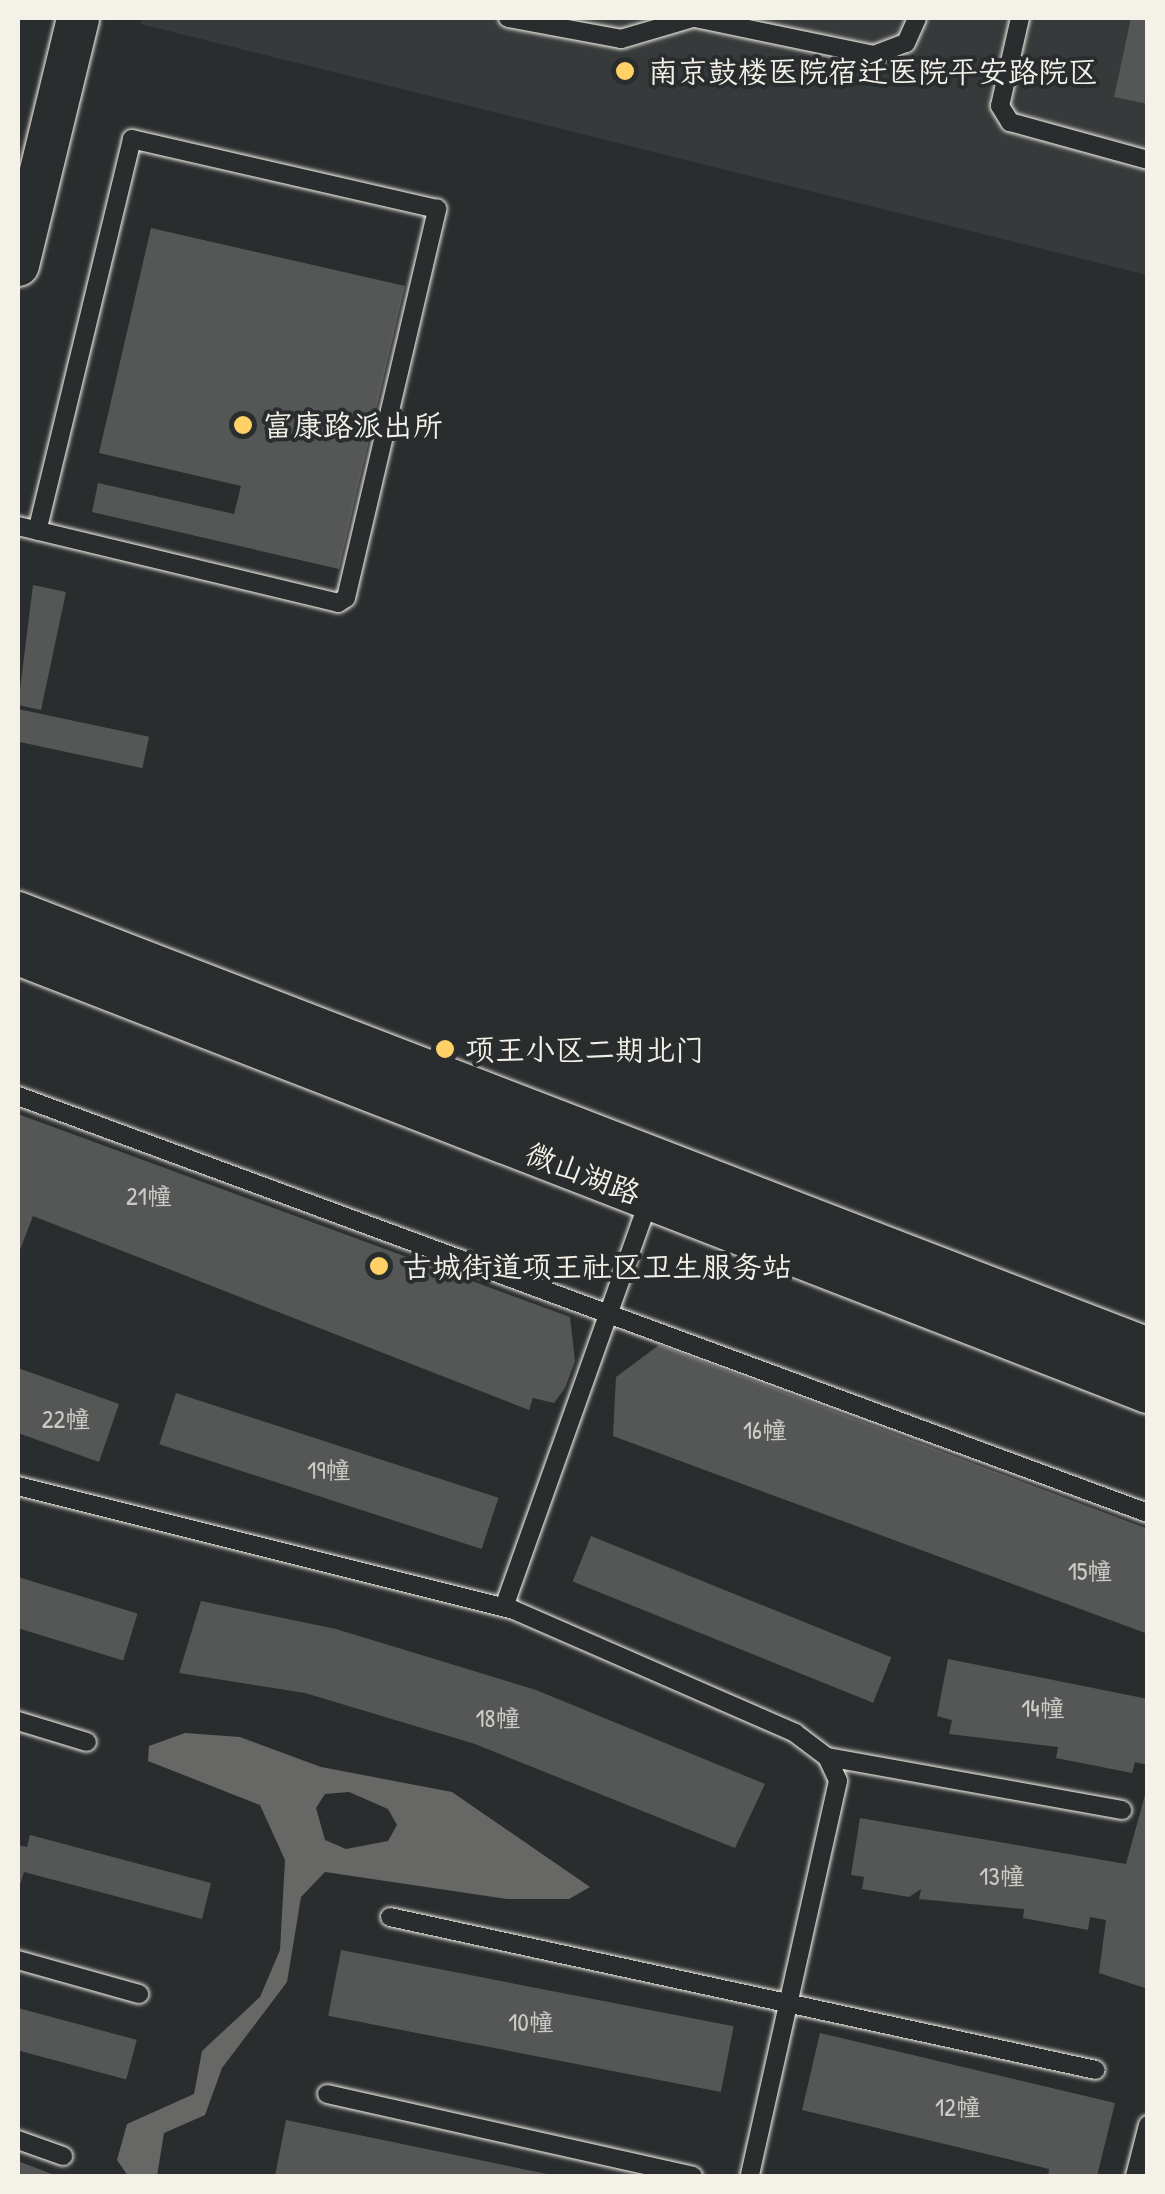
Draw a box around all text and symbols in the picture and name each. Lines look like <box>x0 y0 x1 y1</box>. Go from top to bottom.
place label: 南京鼓楼医院宿迁医院平安路院区 <box>648 53 1098 89</box>
marker: 南京鼓楼医院宿迁医院平安路院区 <box>612 58 638 84</box>
place label: 富康路派出所 <box>263 407 443 443</box>
marker: 富康路派出所 <box>232 414 254 436</box>
place label: 项王小区二期北门 <box>465 1031 705 1067</box>
marker: 项王小区二期北门 <box>434 1038 456 1060</box>
street label: 微山湖路 <box>521 1135 645 1211</box>
house number: 21幢 <box>126 1181 172 1211</box>
place label: 古城街道项王社区卫生服务站 <box>402 1248 792 1284</box>
marker: 古城街道项王社区卫生服务站 <box>366 1253 392 1279</box>
house number: 22幢 <box>42 1404 90 1434</box>
house number: 16幢 <box>743 1415 787 1445</box>
house number: 19幢 <box>307 1455 351 1485</box>
house number: 15幢 <box>1068 1556 1112 1586</box>
house number: 14幢 <box>1021 1693 1065 1723</box>
house number: 18幢 <box>476 1703 520 1733</box>
house number: 13幢 <box>979 1861 1025 1891</box>
house number: 10幢 <box>508 2007 554 2037</box>
house number: 12幢 <box>935 2092 981 2122</box>

